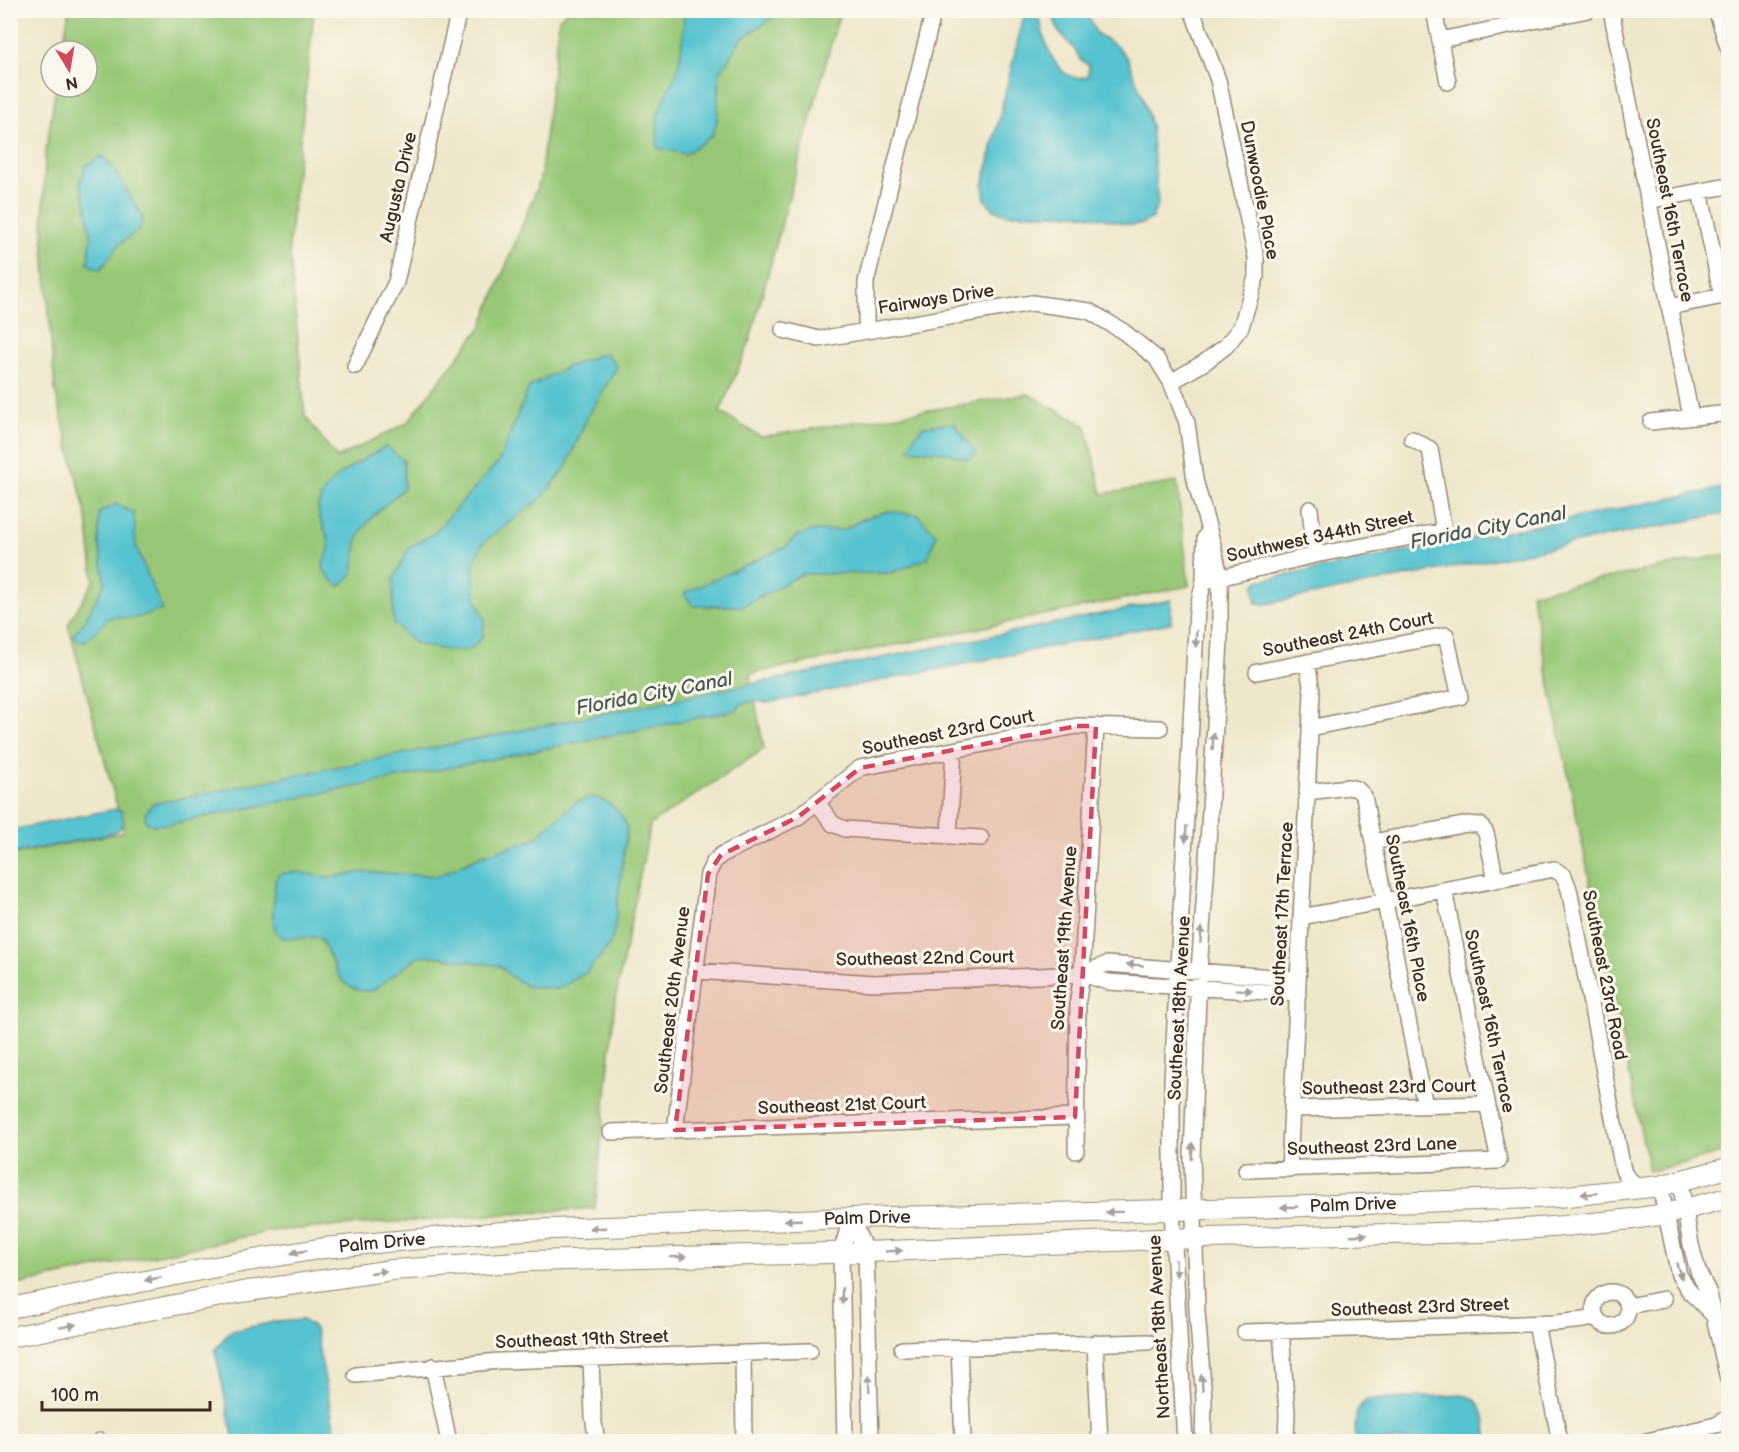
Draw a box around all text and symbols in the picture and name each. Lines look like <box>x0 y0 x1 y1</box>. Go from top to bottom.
north arrow <box>39 39 99 99</box>
text: N <box>64 72 79 93</box>
street label: Southeast 16th Terrace <box>1641 116 1698 304</box>
street label: Dunwoodie Place <box>1236 119 1283 262</box>
street label: Augusta Drive <box>376 130 421 244</box>
street label: Fairways Drive <box>877 280 996 319</box>
water label: Florida City Canal <box>1408 501 1570 555</box>
street label: Southwest 344th Street <box>1225 506 1416 567</box>
street label: Southeast 24th Court <box>1261 608 1436 661</box>
one-way arrow <box>1191 629 1200 648</box>
water label: Florida City Canal <box>574 667 736 721</box>
street label: Southeast 23rd Court <box>861 705 1036 759</box>
one-way arrow <box>1209 731 1218 750</box>
street label: Southeast 17th Terrace <box>1267 821 1298 1007</box>
one-way arrow <box>1181 824 1190 843</box>
street label: Southeast 16th Place <box>1381 832 1434 1004</box>
street label: Southeast 19th Avenue <box>1048 845 1081 1031</box>
street label: Southeast 23rd Road <box>1578 888 1631 1062</box>
street label: Southeast 20th Avenue <box>651 905 694 1095</box>
street label: Southeast 18th Avenue <box>1164 915 1195 1101</box>
one-way arrow <box>1197 926 1206 945</box>
street label: Southeast 16th Terrace <box>1460 927 1519 1115</box>
street label: Southeast 22nd Court <box>836 946 1015 971</box>
one-way arrow <box>1126 961 1145 970</box>
one-way arrow <box>1235 985 1254 995</box>
street label: Southeast 23rd Court <box>1302 1075 1477 1100</box>
street label: Southeast 21st Court <box>758 1092 927 1119</box>
street label: Southeast 23rd Lane <box>1287 1133 1458 1160</box>
one-way arrow <box>1187 1141 1197 1160</box>
one-way arrow <box>1579 1189 1598 1199</box>
street label: Palm Drive <box>1309 1193 1397 1217</box>
one-way arrow <box>1280 1202 1299 1212</box>
street label: Palm Drive <box>823 1207 911 1230</box>
one-way arrow <box>1105 1208 1124 1217</box>
one-way arrow <box>784 1216 803 1225</box>
one-way arrow <box>589 1223 608 1232</box>
street label: Palm Drive <box>338 1229 427 1257</box>
one-way arrow <box>1349 1230 1368 1240</box>
street label: Northeast 18th Avenue <box>1144 1234 1175 1420</box>
one-way arrow <box>884 1246 903 1255</box>
one-way arrow <box>290 1248 309 1257</box>
one-way arrow <box>668 1253 687 1262</box>
one-way arrow <box>1171 1259 1180 1278</box>
one-way arrow <box>1674 1262 1684 1280</box>
one-way arrow <box>369 1267 388 1276</box>
one-way arrow <box>143 1275 162 1284</box>
one-way arrow <box>837 1287 846 1306</box>
street label: Southeast 23rd Street <box>1331 1294 1510 1321</box>
one-way arrow <box>59 1321 78 1330</box>
street label: Southeast 19th Street <box>495 1326 669 1353</box>
scale bar <box>42 1374 210 1412</box>
one-way arrow <box>865 1374 874 1393</box>
one-way arrow <box>1198 1374 1207 1393</box>
text: 100 m <box>51 1385 99 1406</box>

